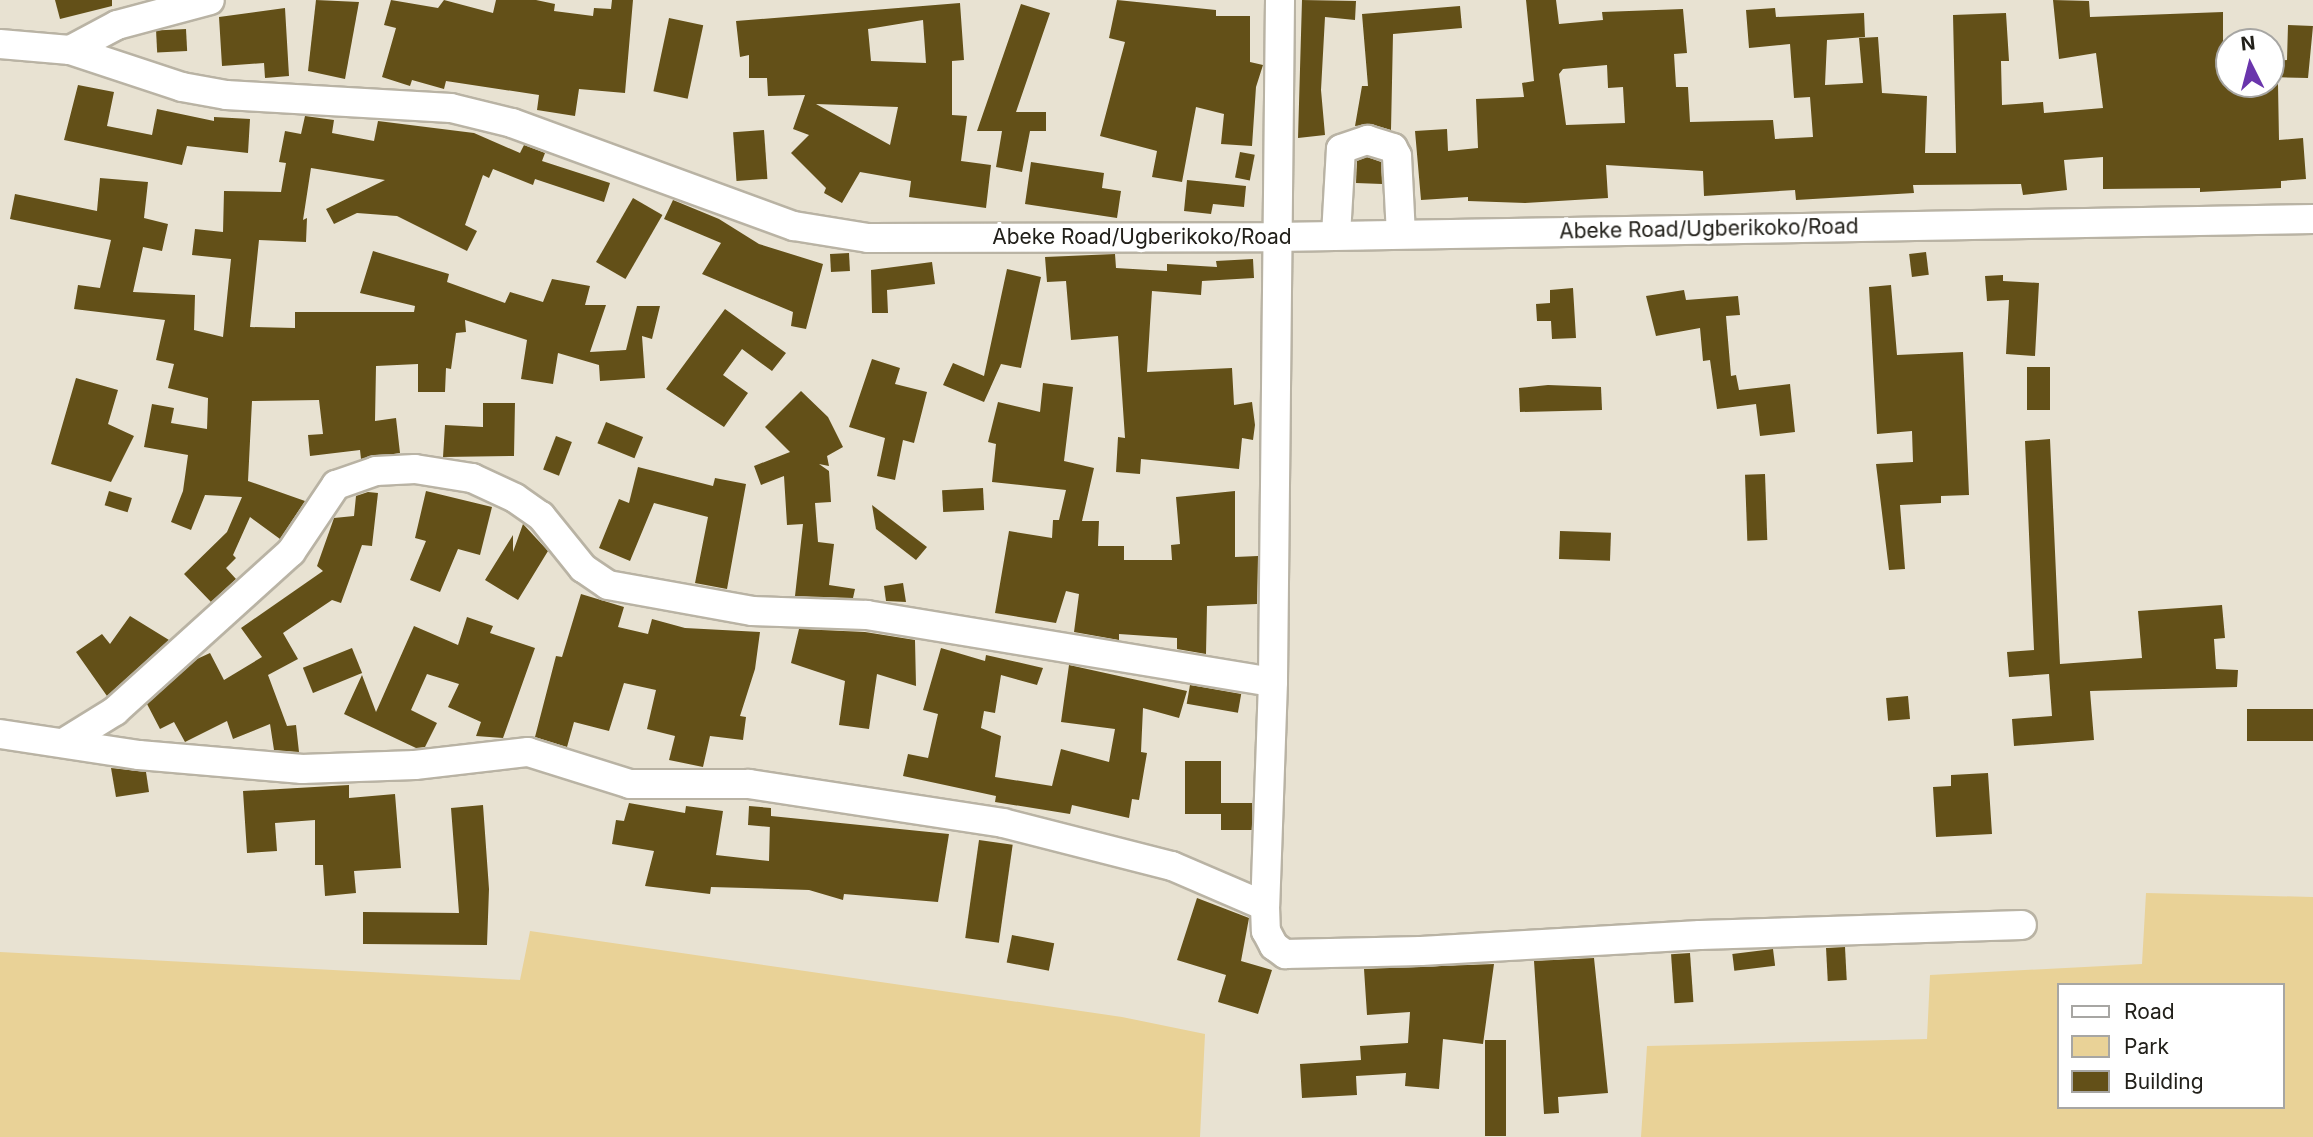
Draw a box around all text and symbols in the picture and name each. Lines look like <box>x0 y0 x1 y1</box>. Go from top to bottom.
north arrow <box>2215 28 2285 98</box>
text: N <box>2240 31 2256 56</box>
street label: Abeke Road/Ugberikoko/Road <box>1559 214 1859 244</box>
street label: Abeke Road/Ugberikoko/Road <box>992 224 1292 250</box>
legend <box>2058 983 2285 1109</box>
text: Road <box>2124 999 2175 1024</box>
text: Park <box>2124 1034 2169 1059</box>
text: Building <box>2124 1069 2204 1094</box>

